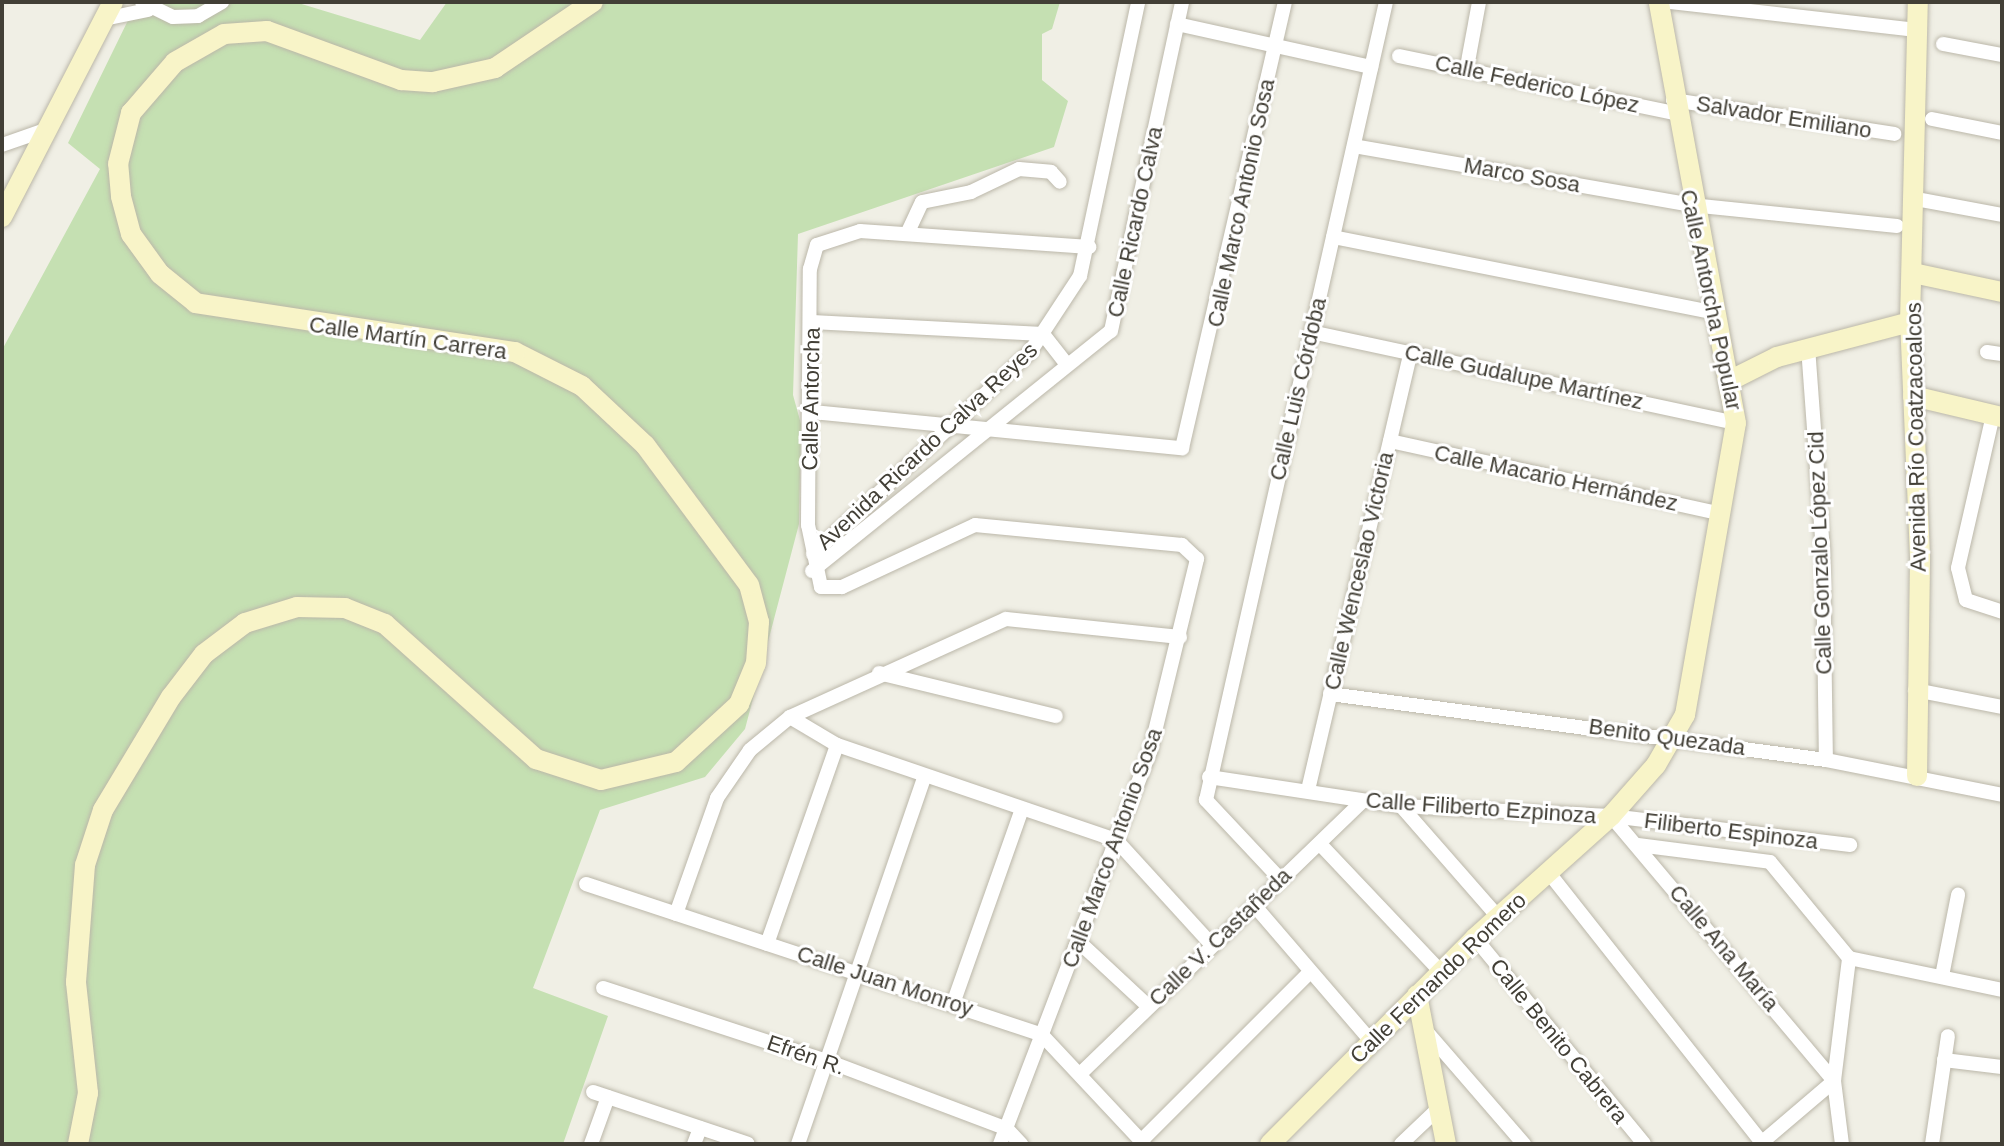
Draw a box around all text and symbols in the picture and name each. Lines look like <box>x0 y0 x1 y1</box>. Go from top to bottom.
street label: Calle Federico López <box>1433 49 1641 119</box>
street label: Calle Marco Antonio Sosa <box>1202 76 1280 330</box>
street label: Salvador Emiliano <box>1694 90 1874 144</box>
street label: Calle Ricardo Calva <box>1102 124 1168 320</box>
street label: Marco Sosa <box>1462 152 1582 198</box>
street label: Calle Antorcha Popular <box>1675 187 1747 413</box>
street label: Calle Luis Córdoba <box>1264 295 1332 483</box>
street label: Avenida Río Coatzacoalcos <box>1900 302 1932 572</box>
street label: Calle Martín Carrera <box>307 311 509 365</box>
street label: Calle Antorcha <box>797 327 825 471</box>
street label: Avenida Ricardo Calva Reyes <box>811 337 1043 555</box>
street label: Calle Gudalupe Martínez <box>1402 339 1646 415</box>
street label: Calle Gonzalo López Cid <box>1803 431 1837 675</box>
street label: Calle Macario Hernández <box>1432 439 1680 517</box>
street label: Calle Wenceslao Victoria <box>1319 449 1399 693</box>
street label: Benito Quezada <box>1587 713 1747 761</box>
street label: Calle Marco Antonio Sosa <box>1056 724 1168 972</box>
street label: Calle Filiberto Ezpinoza <box>1365 787 1597 829</box>
street label: Filiberto Espinoza <box>1643 807 1819 855</box>
street label: Calle V. Castañeda <box>1143 862 1297 1012</box>
street label: Calle Ana María <box>1663 879 1785 1017</box>
street label: Calle Fernando Romero <box>1344 887 1532 1069</box>
street label: Calle Juan Monroy <box>794 940 976 1022</box>
street label: Calle Benito Cabrera <box>1484 953 1634 1129</box>
street label: Efrén R. <box>764 1029 848 1081</box>

